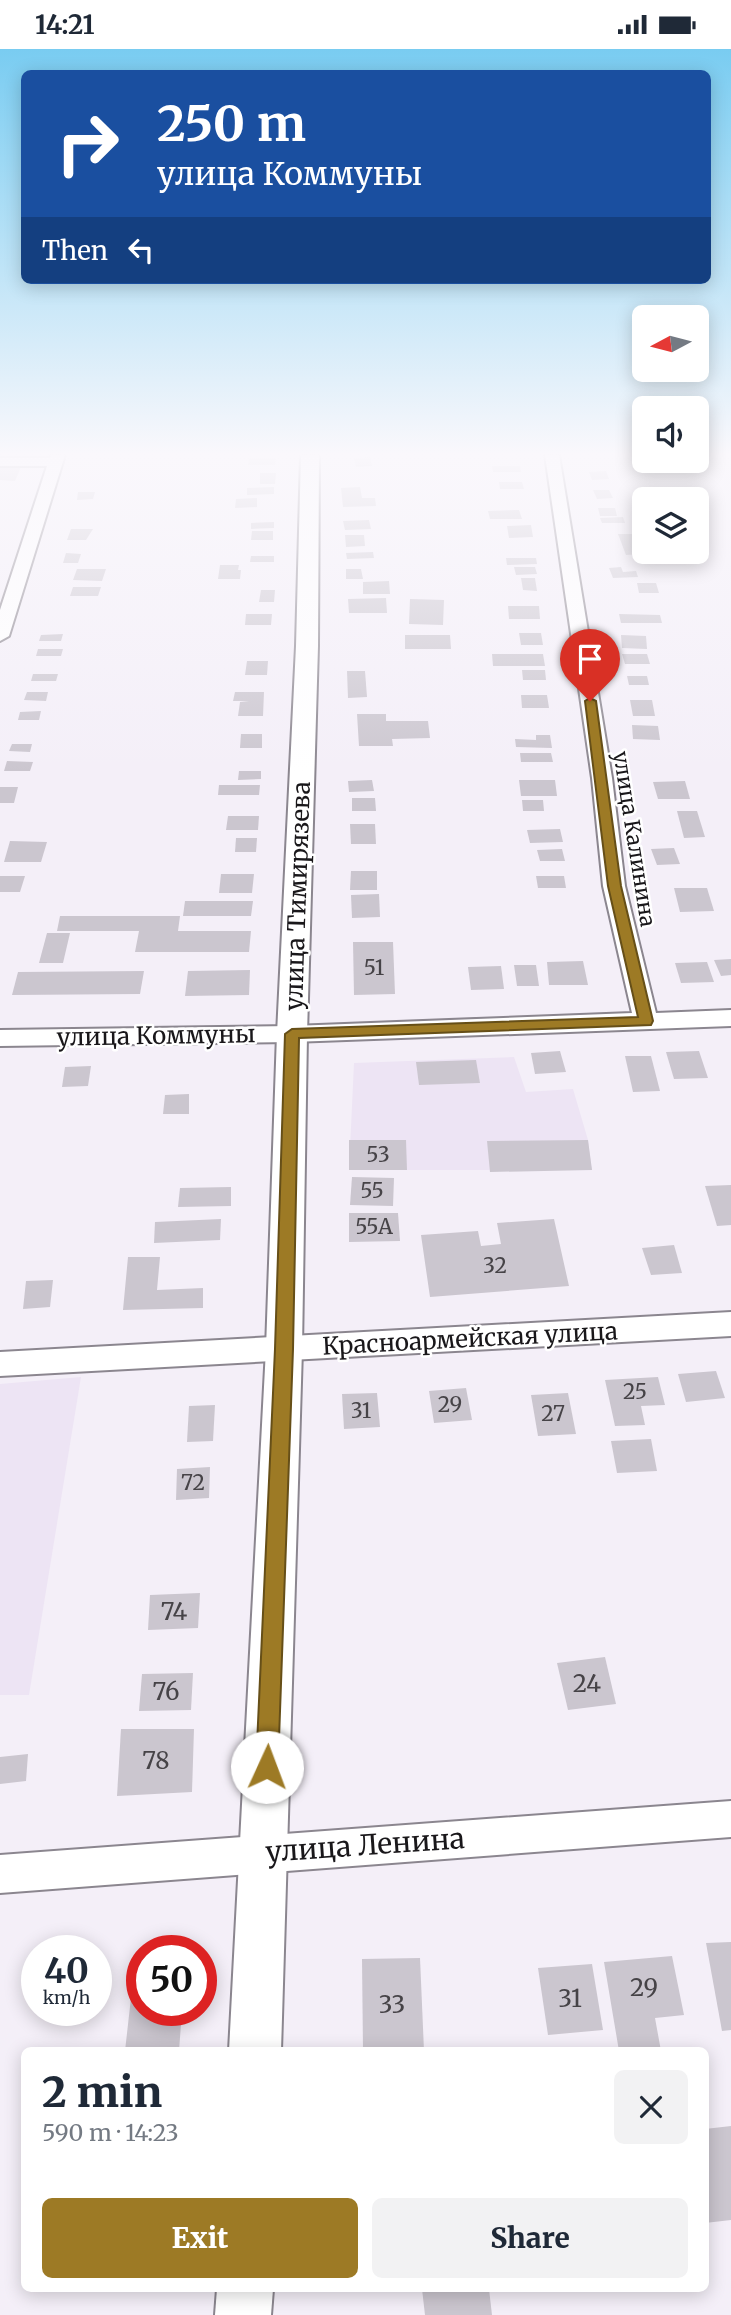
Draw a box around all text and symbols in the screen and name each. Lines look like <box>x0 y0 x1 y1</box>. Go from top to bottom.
text: 14:21 <box>35 8 95 41</box>
text: 250 m <box>157 93 306 154</box>
icon: right <box>42 98 133 189</box>
text: улица Коммуны <box>157 154 422 194</box>
icon: left <box>122 231 160 269</box>
text: Then <box>42 234 108 267</box>
north arrow <box>632 305 709 381</box>
map controls <box>632 305 709 564</box>
button: sound <box>632 396 709 473</box>
button: layers <box>632 487 709 564</box>
pin <box>560 629 620 701</box>
icon: arrive <box>571 640 609 678</box>
street label: улица Калинина <box>607 749 662 929</box>
street label: улица Тимирязева <box>278 781 317 1011</box>
house number: 51 <box>364 954 384 981</box>
street label: улица Коммуны <box>56 1018 256 1053</box>
house number: 53 <box>366 1141 390 1168</box>
house number: 55 <box>360 1177 384 1204</box>
house number: 55А <box>355 1213 393 1240</box>
house number: 32 <box>483 1252 507 1279</box>
street label: Красноармейская улица <box>321 1315 619 1362</box>
house number: 25 <box>623 1378 647 1405</box>
house number: 29 <box>438 1391 462 1418</box>
house number: 31 <box>351 1397 371 1424</box>
house number: 27 <box>541 1400 565 1427</box>
house number: 72 <box>181 1469 205 1496</box>
house number: 74 <box>161 1596 187 1627</box>
house number: 24 <box>573 1668 601 1699</box>
house number: 76 <box>153 1676 179 1707</box>
position arrow <box>230 1730 304 1804</box>
house number: 78 <box>142 1745 170 1776</box>
street label: улица Ленина <box>264 1820 466 1870</box>
speed limit sign: 50 <box>126 1935 217 2026</box>
text: 40 <box>44 1949 89 1993</box>
house number: 29 <box>630 1972 658 2003</box>
house number: 31 <box>558 1983 582 2014</box>
text: km/h <box>43 1986 90 2009</box>
house number: 33 <box>379 1989 405 2020</box>
text: 2 min <box>42 2066 162 2118</box>
button: close <box>614 2070 688 2144</box>
text: 590 m · 14:23 <box>42 2118 179 2147</box>
button: Exit <box>42 2198 358 2278</box>
button: Share <box>372 2198 688 2278</box>

